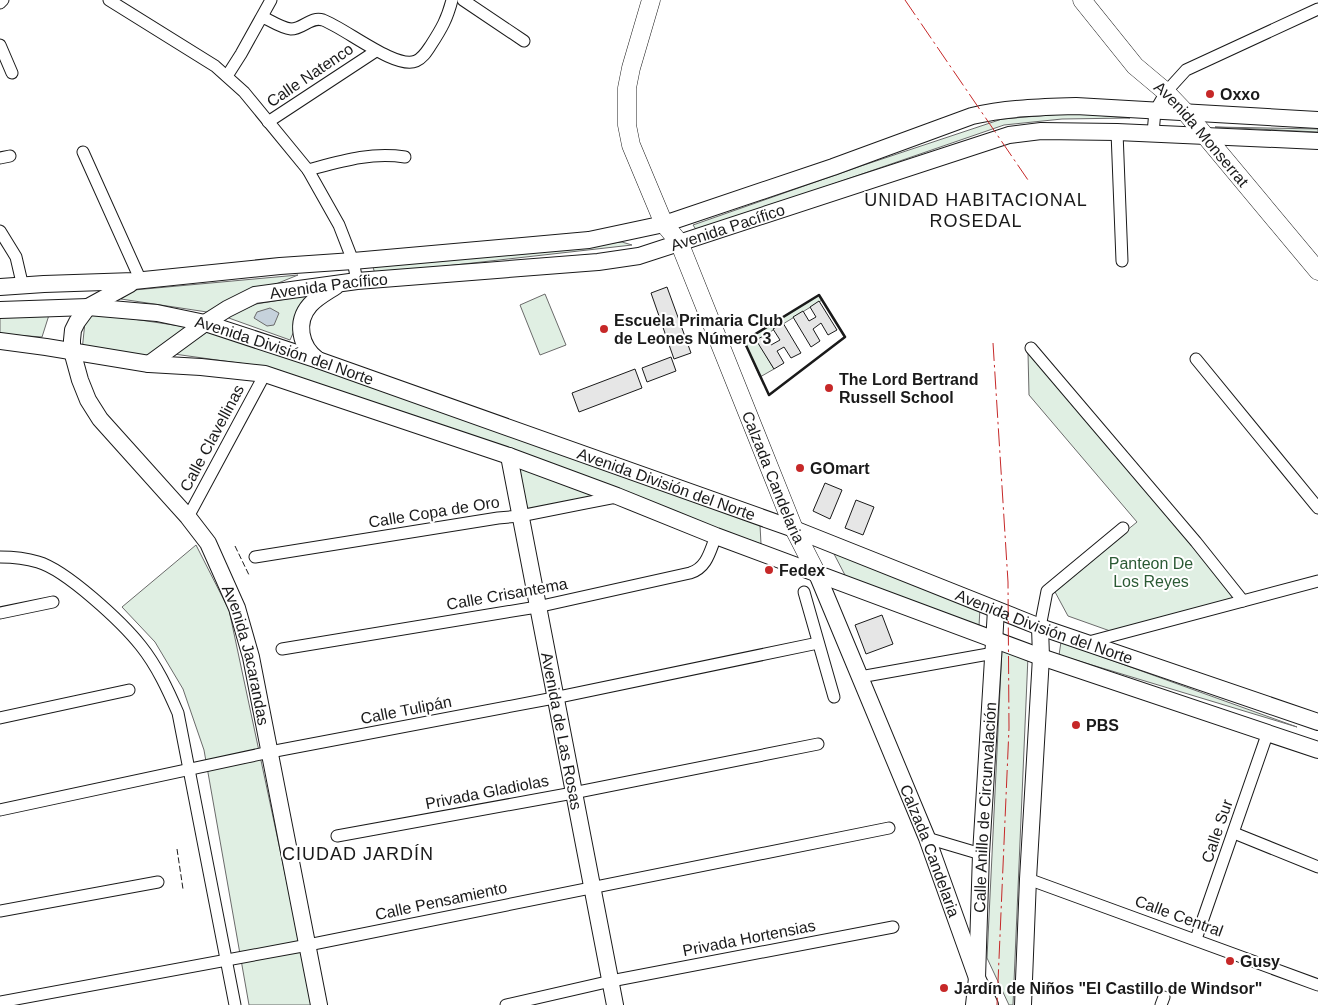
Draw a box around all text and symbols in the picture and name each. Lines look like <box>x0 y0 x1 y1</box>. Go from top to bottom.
street label: Calle Natenco <box>264 40 356 110</box>
street label: Avenida Monserrat <box>1151 78 1253 190</box>
place label: Oxxo <box>1220 86 1260 103</box>
marker: Oxxo <box>1204 88 1216 100</box>
district label: UNIDAD HABITACIONAL ROSEDAL <box>864 190 1088 231</box>
street label: Avenida Pacífico <box>668 200 787 254</box>
street label: Avenida Pacífico <box>268 270 388 301</box>
place label: Escuela Primaria Club de Leones Número 3 <box>614 312 783 347</box>
street label: Avenida División del Norte <box>193 313 376 388</box>
marker: Escuela Primaria Club de Leones Número 3 <box>598 323 610 335</box>
place label: The Lord Bertrand Russell School <box>839 371 979 406</box>
street label: Calle Clavellinas <box>177 382 247 494</box>
marker: The Lord Bertrand Russell School <box>823 382 835 394</box>
street label: Calzada Candelaria <box>739 409 808 546</box>
street label: Avenida División del Norte <box>575 444 758 523</box>
place label: GOmart <box>810 460 870 477</box>
marker: GOmart <box>794 462 806 474</box>
street label: Calle Copa de Oro <box>367 493 501 531</box>
park label: Panteon De Los Reyes <box>1109 555 1193 590</box>
place label: Fedex <box>779 562 825 579</box>
marker: Fedex <box>763 564 775 576</box>
street label: Calle Crisantema <box>445 575 569 613</box>
street label: Avenida Jacarandas <box>219 582 273 727</box>
street label: Avenida División del Norte <box>953 586 1135 667</box>
street label: Avenida de Las Rosas <box>539 651 586 811</box>
street label: Calle Tulipán <box>359 693 453 727</box>
street label: Calle Anillo de Circunvalación <box>971 702 999 913</box>
place label: PBS <box>1086 717 1119 734</box>
marker: PBS <box>1070 719 1082 731</box>
street label: Privada Gladiolas <box>424 772 550 812</box>
street label: Calzada Candelaria <box>897 782 963 919</box>
street label: Calle Sur <box>1198 796 1236 865</box>
district label: CIUDAD JARDÍN <box>282 844 434 864</box>
street label: Calle Pensamiento <box>374 879 509 923</box>
street label: Calle Central <box>1133 892 1225 940</box>
street label: Privada Hortensias <box>681 917 817 959</box>
place label: Gusy <box>1240 953 1280 970</box>
marker: Gusy <box>1224 955 1236 967</box>
place label: Jardín de Niños "El Castillo de Windsor" <box>954 980 1262 997</box>
marker: Jardín de Niños "El Castillo de Windsor" <box>938 982 950 994</box>

